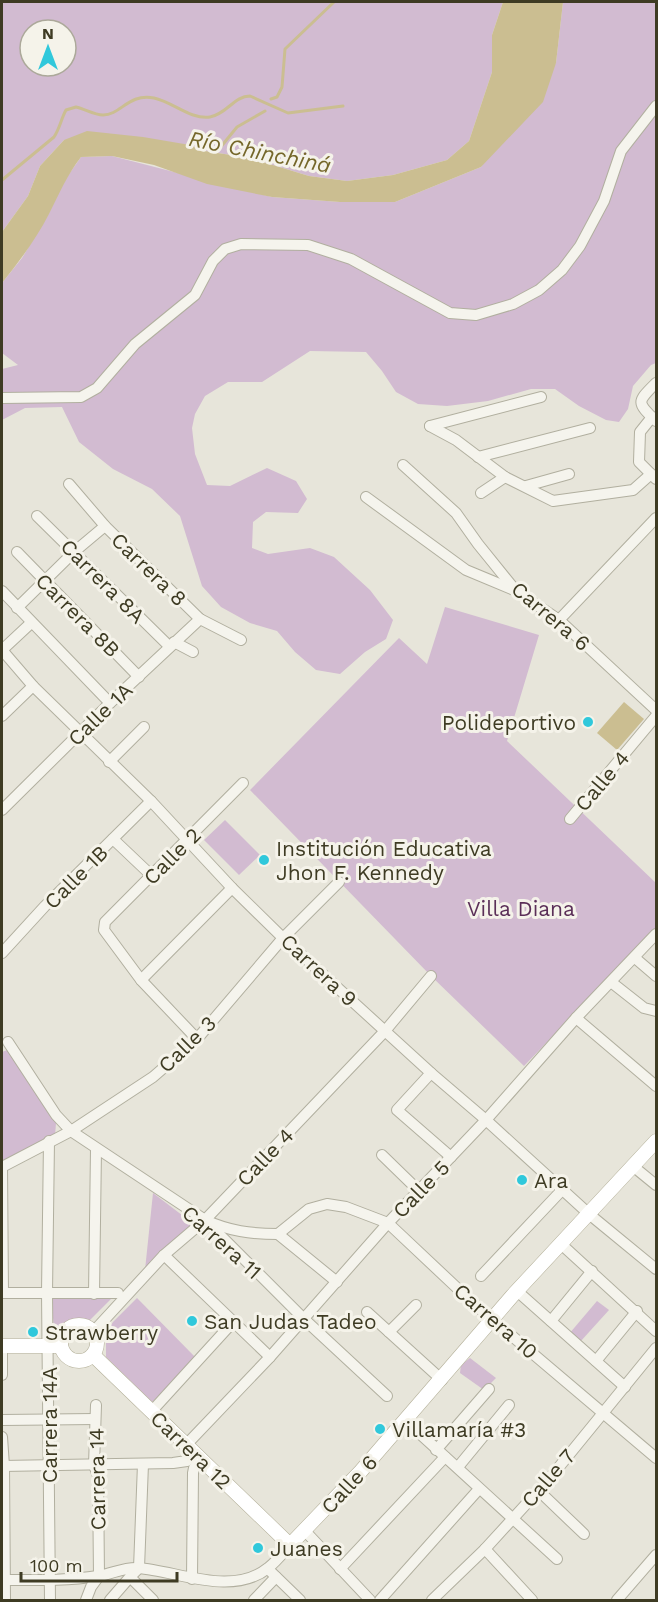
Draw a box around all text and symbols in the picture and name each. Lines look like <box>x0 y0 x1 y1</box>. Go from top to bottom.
north arrow <box>18 18 78 78</box>
text: N <box>42 24 54 43</box>
water label: Río Chinchiná <box>187 126 333 178</box>
street label: Carrera 8 <box>106 527 192 611</box>
street label: Carrera 8A <box>56 534 150 628</box>
street label: Carrera 8B <box>31 568 125 662</box>
street label: Carrera 6 <box>507 576 595 656</box>
street label: Calle 1A <box>63 677 138 751</box>
place label: Polideportivo <box>442 710 576 735</box>
marker: Polideportivo <box>581 715 595 729</box>
street label: Calle 4 <box>570 746 634 816</box>
street label: Calle 2 <box>138 822 206 890</box>
place label: Institución Educativa Jhon F. Kennedy <box>276 836 492 885</box>
street label: Calle 1B <box>39 840 113 914</box>
marker: Institución Educativa Jhon F. Kennedy <box>257 853 271 867</box>
park label: Villa Diana <box>467 896 575 921</box>
street label: Carrera 9 <box>276 928 362 1012</box>
street label: Calle 3 <box>153 1010 221 1078</box>
street label: Calle 4 <box>231 1123 299 1191</box>
street label: Calle 5 <box>387 1155 455 1223</box>
place label: Ara <box>534 1168 568 1193</box>
marker: Ara <box>515 1173 529 1187</box>
street label: Carrera 11 <box>177 1200 267 1284</box>
street label: Carrera 10 <box>449 1278 543 1364</box>
place label: San Judas Tadeo <box>204 1309 377 1334</box>
marker: San Judas Tadeo <box>185 1314 199 1328</box>
place label: Strawberry <box>45 1320 158 1345</box>
marker: Strawberry <box>26 1325 40 1339</box>
street label: Carrera 14A <box>37 1367 62 1483</box>
street label: Carrera 12 <box>146 1406 236 1494</box>
place label: Villamaría #3 <box>392 1417 526 1442</box>
marker: Villamaría #3 <box>373 1422 387 1436</box>
street label: Carrera 14 <box>84 1427 110 1531</box>
street label: Calle 7 <box>516 1443 580 1512</box>
street label: Calle 6 <box>316 1449 382 1519</box>
place label: Juanes <box>270 1536 343 1561</box>
marker: Juanes <box>251 1541 265 1555</box>
scale bar <box>21 1545 177 1583</box>
text: 100 m <box>30 1555 83 1576</box>

